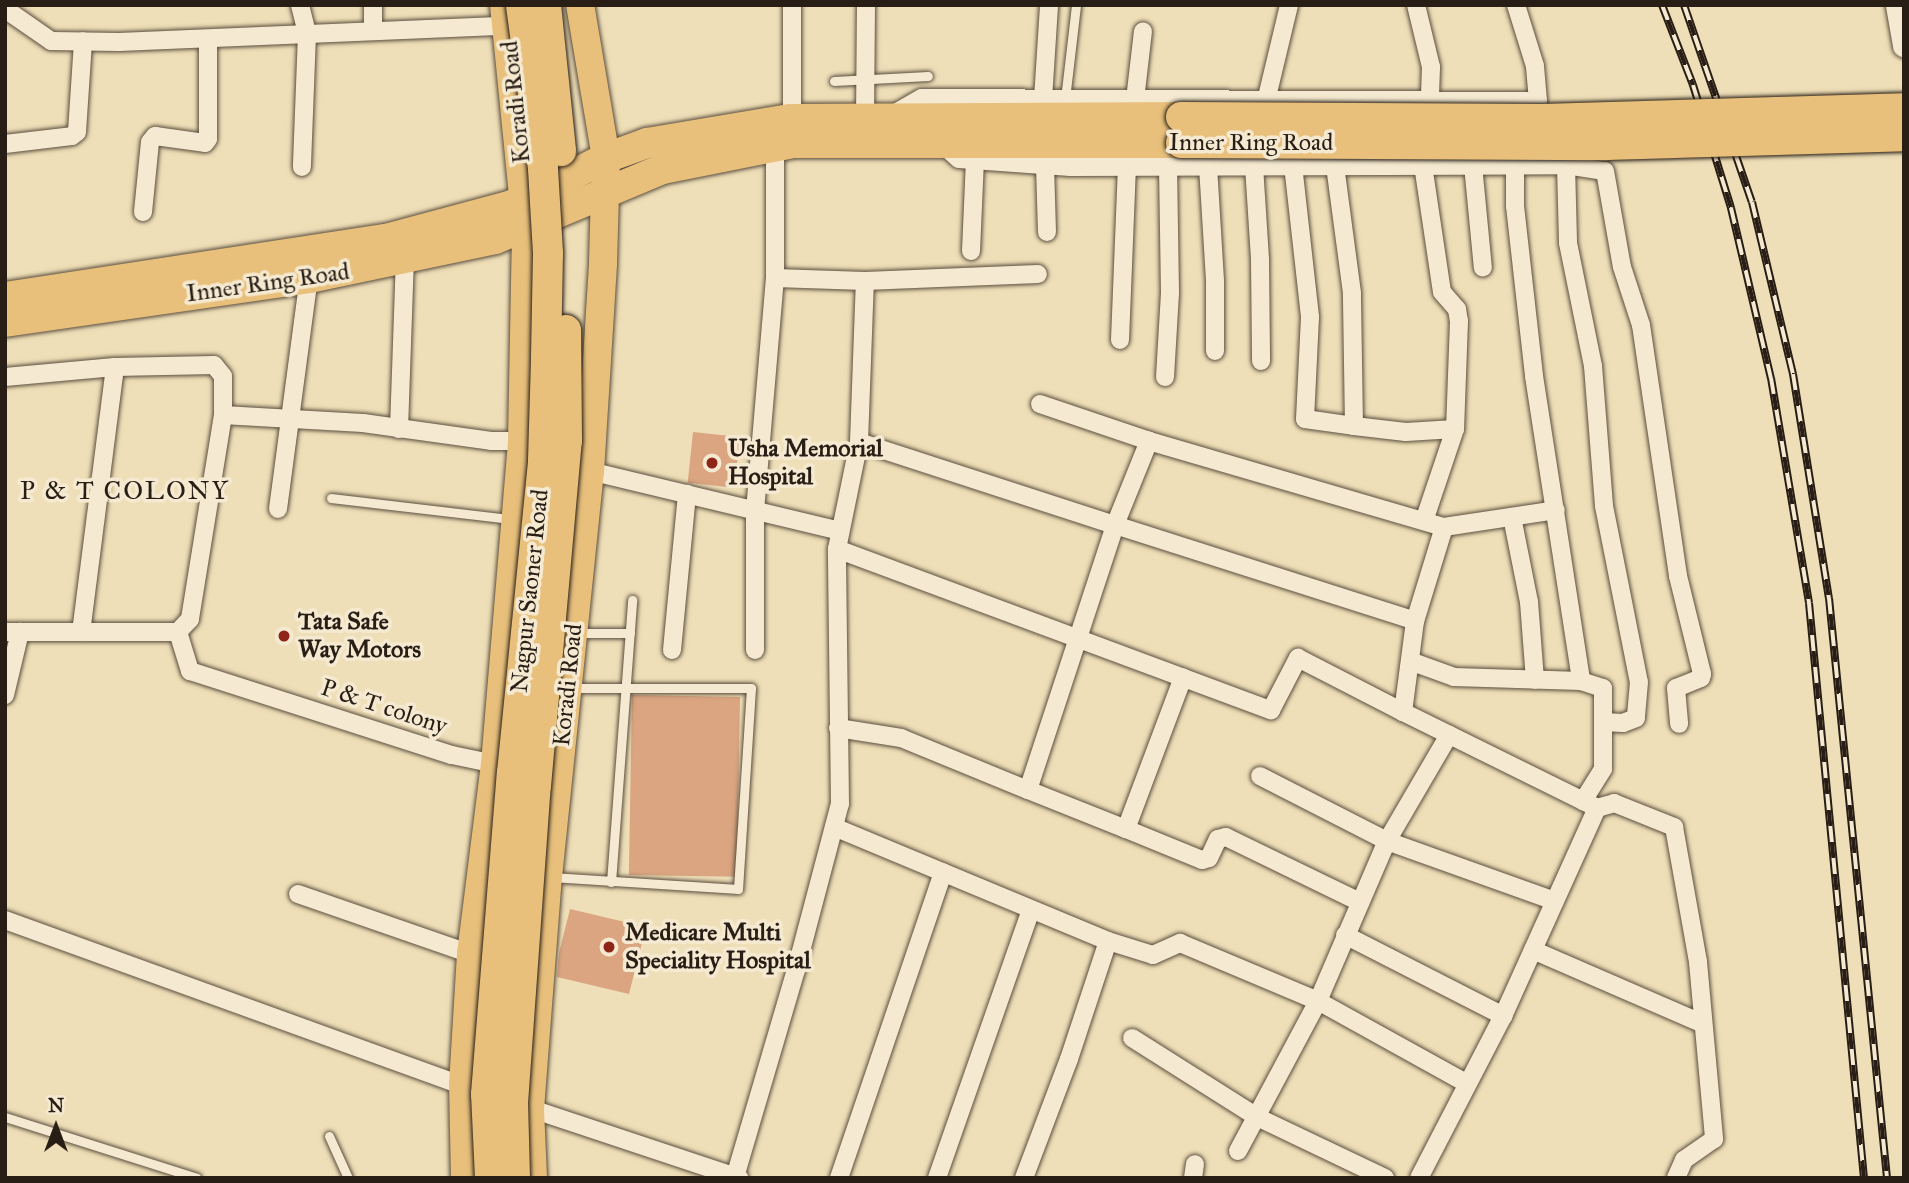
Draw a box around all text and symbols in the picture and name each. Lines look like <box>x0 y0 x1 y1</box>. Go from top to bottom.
street label: Koradi Road <box>495 39 537 165</box>
street label: Inner Ring Road <box>1169 129 1333 157</box>
street label: Inner Ring Road <box>185 257 351 309</box>
place label: Usha Memorial Hospital <box>728 435 883 491</box>
marker: Usha Memorial Hospital <box>702 453 722 473</box>
district label: P & T COLONY <box>21 475 229 507</box>
street label: Nagpur Saoner Road <box>505 488 555 694</box>
place label: Tata Safe Way Motors <box>298 608 421 664</box>
street label: Koradi Road <box>547 622 589 748</box>
marker: Tata Safe Way Motors <box>276 628 292 644</box>
street label: P & T colony <box>317 673 451 741</box>
place label: Medicare Multi Speciality Hospital <box>625 919 811 975</box>
marker: Medicare Multi Speciality Hospital <box>599 937 619 957</box>
north arrow <box>21 1092 91 1162</box>
text: N <box>48 1094 64 1117</box>

